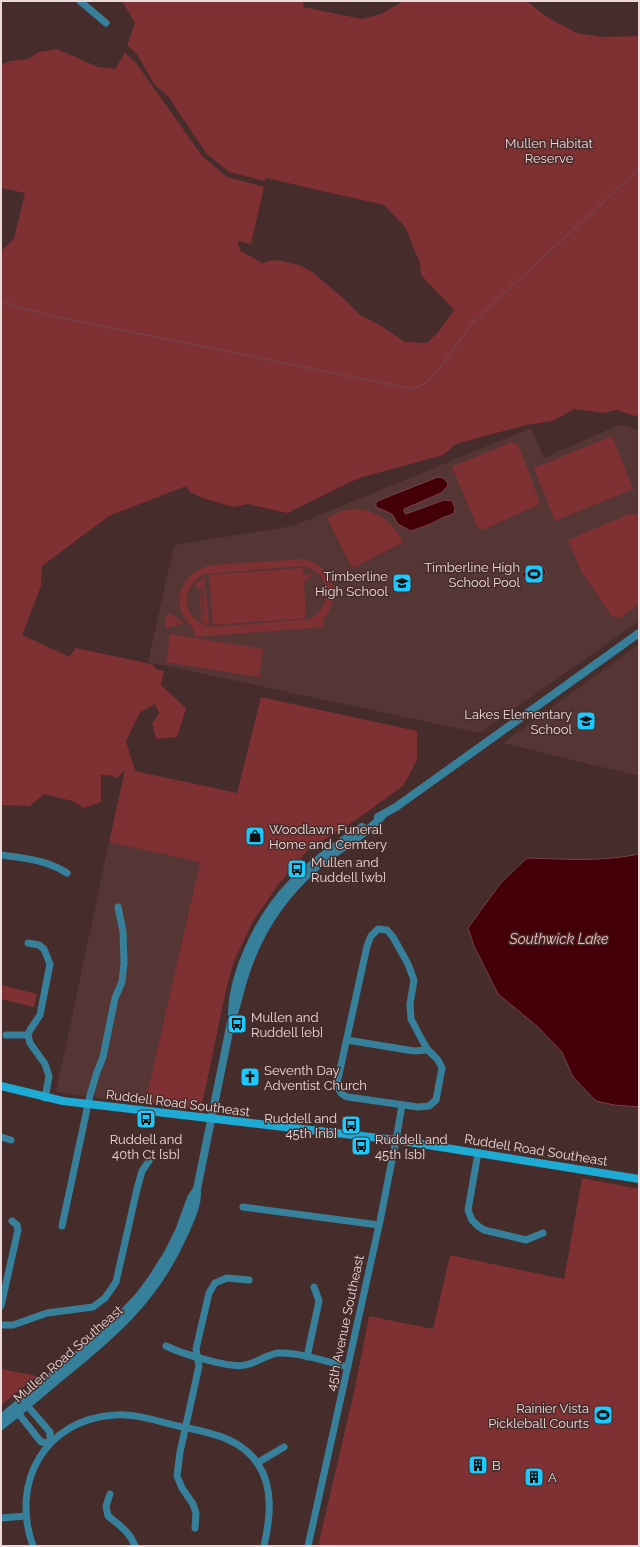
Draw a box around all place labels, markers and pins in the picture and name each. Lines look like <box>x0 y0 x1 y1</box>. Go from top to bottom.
place label: Timberline High School Pool <box>424 560 520 590</box>
sports icon: Timberline High School Pool <box>523 563 545 585</box>
place label: Timberline High School <box>315 569 388 599</box>
school or university icon: Timberline High School <box>391 572 413 594</box>
place label: Lakes Elementary School <box>464 707 572 737</box>
school or university icon: Lakes Elementary School <box>575 710 597 732</box>
place label: Woodlawn Funeral Home and Cemtery <box>269 822 387 852</box>
shop icon: Woodlawn Funeral Home and Cemtery <box>244 825 266 847</box>
place label: Mullen and Ruddell [wb] <box>311 855 386 885</box>
bus stop icon: Mullen and Ruddell [wb] <box>286 858 308 880</box>
place label: Mullen and Ruddell [eb] <box>251 1010 323 1040</box>
bus stop icon: Mullen and Ruddell [eb] <box>226 1013 248 1035</box>
place label: Seventh Day Adventist Church <box>264 1063 367 1093</box>
church icon: Seventh Day Adventist Church <box>239 1066 261 1088</box>
bus stop icon: Ruddell and 40th Ct [sb] <box>135 1108 157 1130</box>
place label: Ruddell and 45th [nb] <box>264 1111 337 1141</box>
bus stop icon: Ruddell and 45th [nb] <box>340 1114 362 1136</box>
place label: Ruddell and 40th Ct [sb] <box>110 1132 182 1162</box>
place label: Ruddell and 45th [sb] <box>375 1132 448 1162</box>
bus stop icon: Ruddell and 45th [sb] <box>350 1135 372 1157</box>
place label: Rainier Vista Pickleball Courts <box>488 1401 589 1431</box>
sports icon: Rainier Vista Pickleball Courts <box>592 1404 614 1426</box>
building icon: B <box>467 1454 489 1476</box>
place label: B <box>492 1458 501 1473</box>
building icon: A <box>523 1466 545 1488</box>
place label: A <box>548 1470 557 1485</box>

